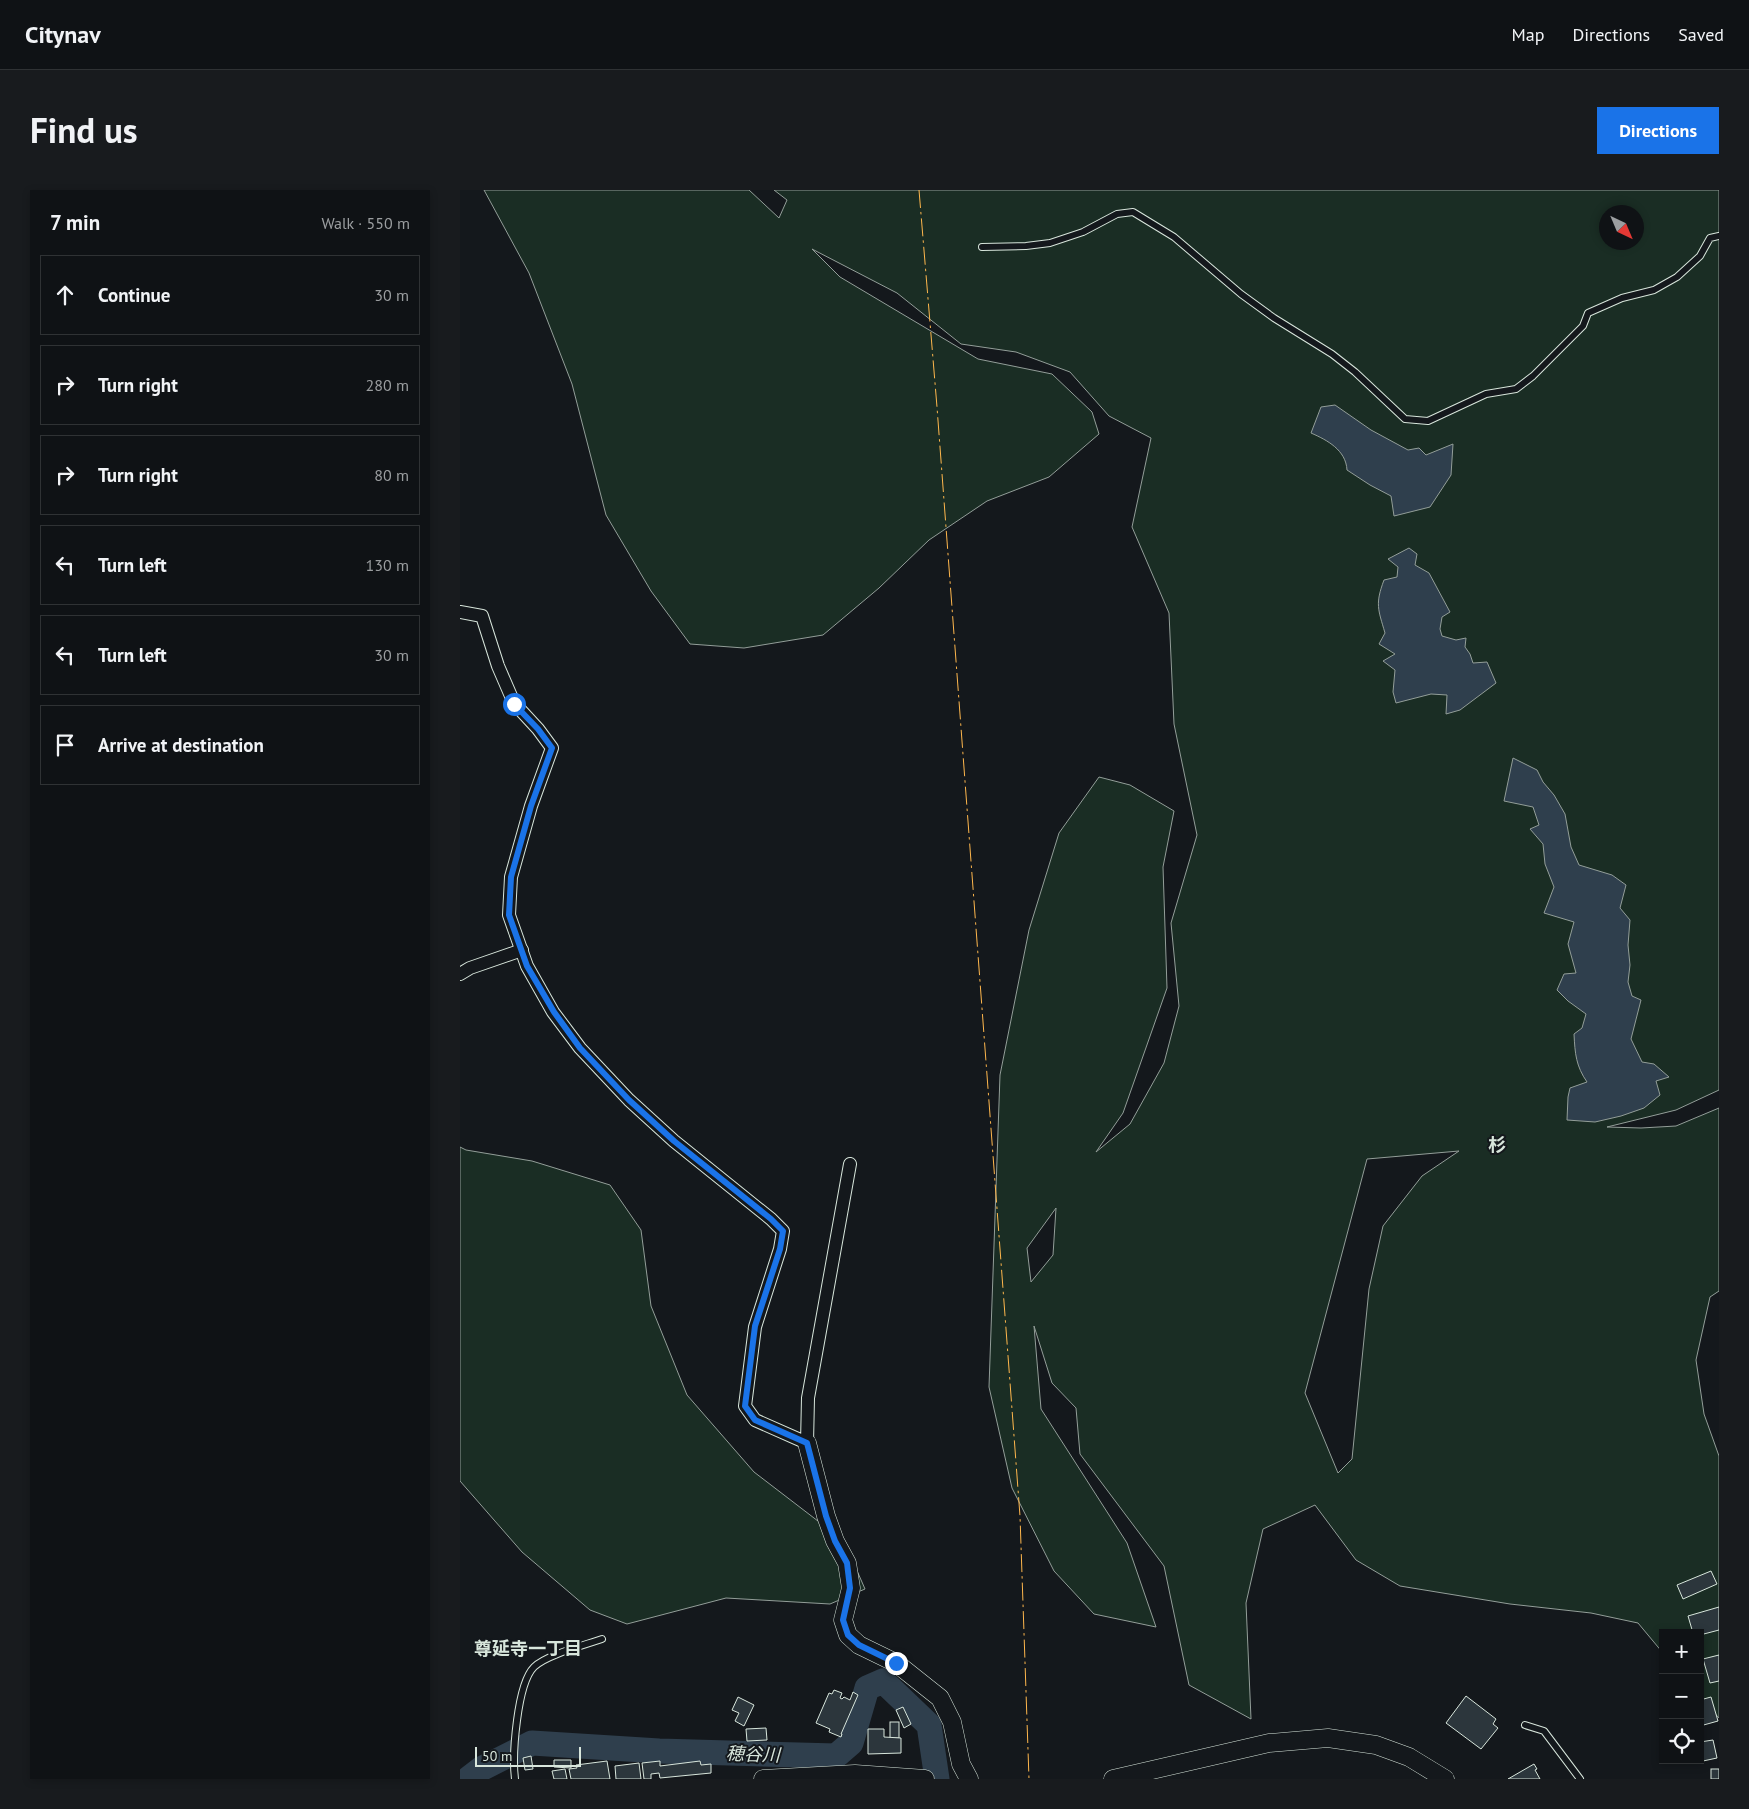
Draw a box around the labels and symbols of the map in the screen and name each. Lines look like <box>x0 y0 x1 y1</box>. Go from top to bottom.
north arrow <box>1599 205 1644 250</box>
route start <box>503 693 526 716</box>
district label: 杉 <box>1488 1133 1506 1156</box>
district label: 尊延寺一丁目 <box>474 1637 582 1660</box>
route end <box>885 1652 908 1675</box>
water label: 穂谷川 <box>726 1742 782 1767</box>
scale bar <box>475 1744 581 1767</box>

